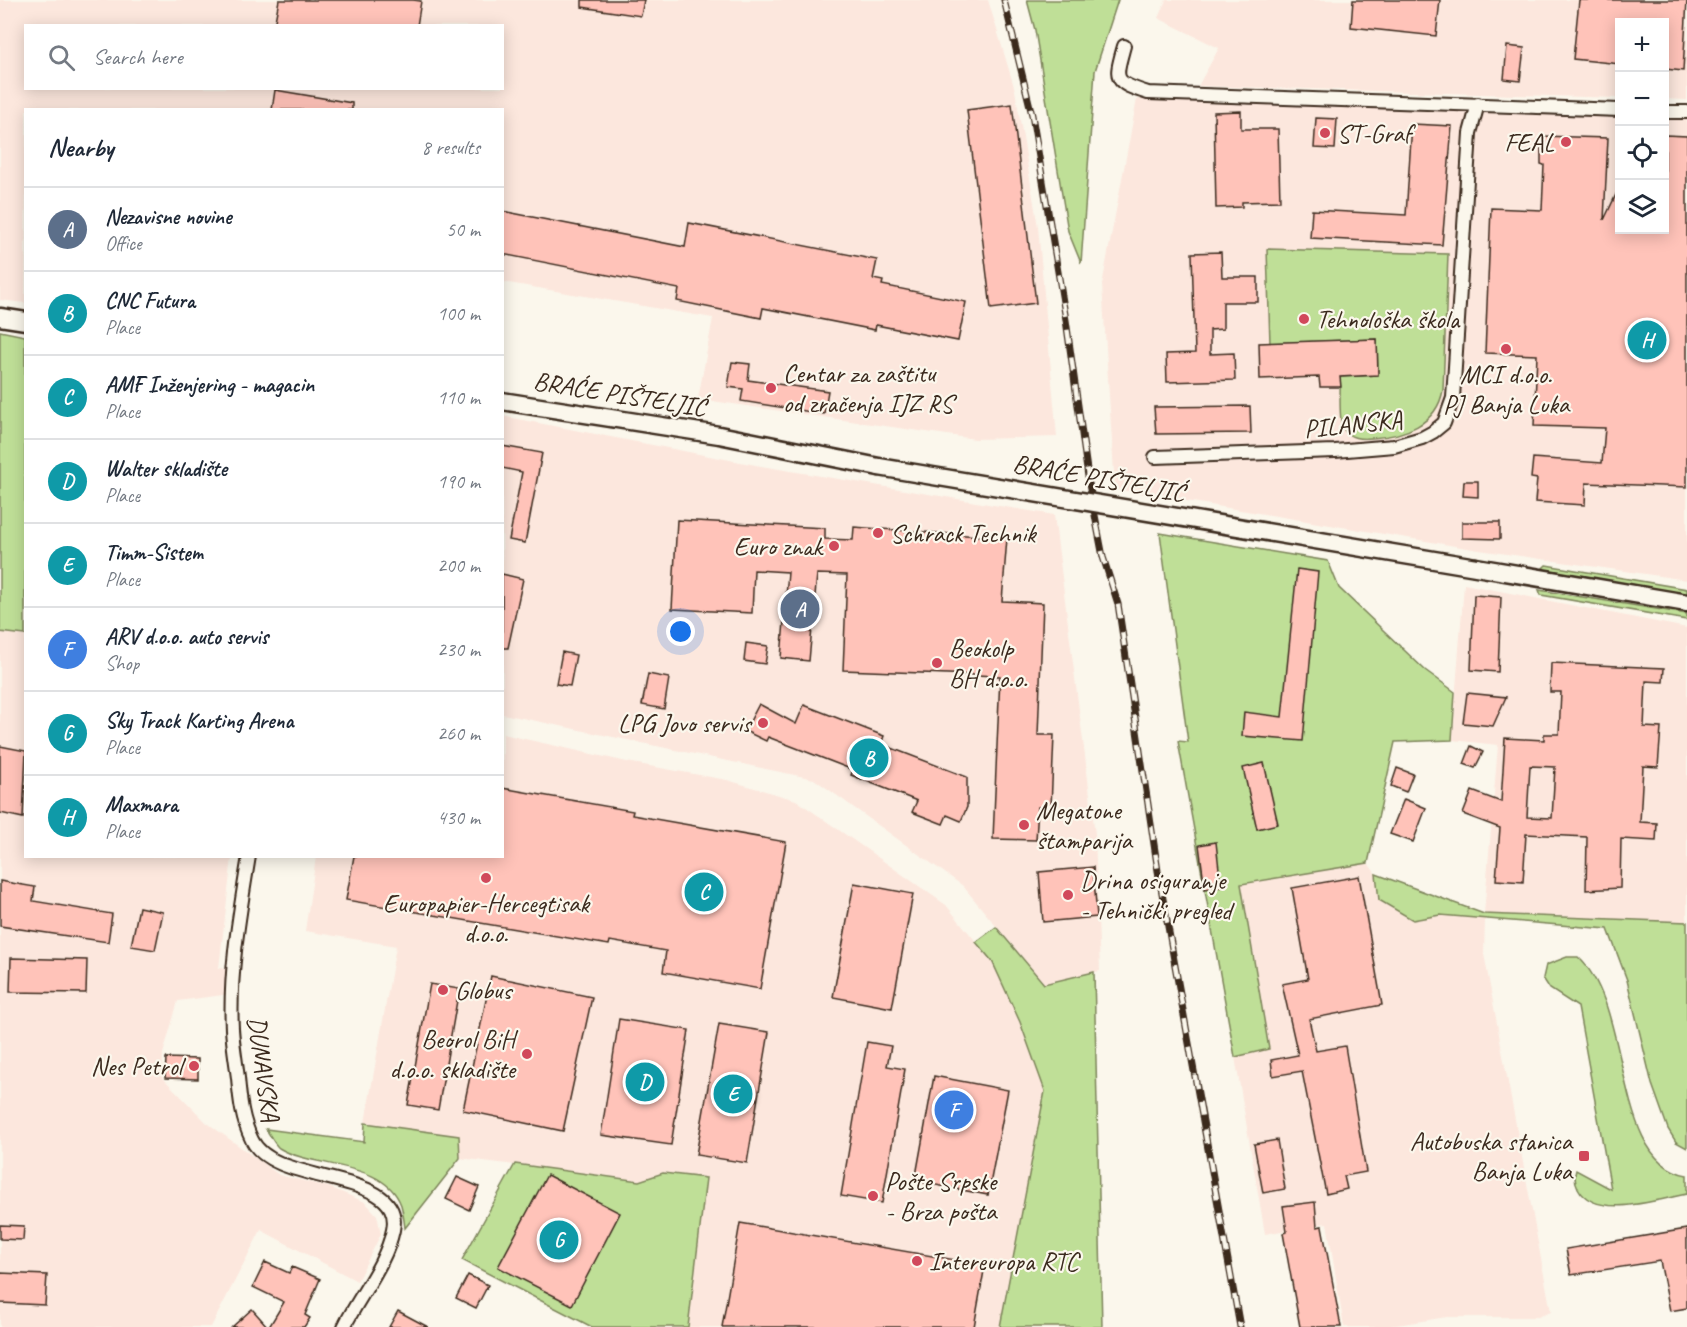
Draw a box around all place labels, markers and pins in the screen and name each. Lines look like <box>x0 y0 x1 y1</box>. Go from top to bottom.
place label: ST-Graf <box>1337 117 1417 150</box>
marker: ST-Graf <box>1318 126 1332 140</box>
place label: FEAL <box>1505 126 1555 159</box>
marker: FEAL <box>1559 135 1573 149</box>
place label: Tehnološka škola <box>1316 303 1461 336</box>
marker: Tehnološka škola <box>1297 312 1311 326</box>
pin: H <box>1628 318 1666 362</box>
marker: MCI d.o.o. PJ Banja Luka <box>1499 342 1513 356</box>
place label: Centar za zaštitu od zračenja IJZ RS <box>783 357 958 420</box>
place label: MCI d.o.o. PJ Banja Luka <box>1443 358 1571 421</box>
marker: Centar za zaštitu od zračenja IJZ RS <box>764 381 778 395</box>
place label: Schrack Technik <box>890 517 1038 550</box>
marker: Schrack Technik <box>871 526 885 540</box>
place label: Euro znak <box>734 530 825 563</box>
marker: Euro znak <box>827 539 841 553</box>
pin: A <box>780 586 820 632</box>
place label: Beokolp BH d.o.o. <box>949 632 1028 695</box>
marker: Beokolp BH d.o.o. <box>930 656 944 670</box>
place label: LPG Jovo servis <box>618 707 753 740</box>
marker: LPG Jovo servis <box>756 716 770 730</box>
pin: B <box>850 736 888 780</box>
place label: Megatone štamparija <box>1036 794 1134 857</box>
marker: Megatone štamparija <box>1017 818 1031 832</box>
place label: Drina osiguranje - Tehnički pregled <box>1080 864 1235 927</box>
pin: C <box>684 870 724 914</box>
marker: Europapier-Hercegtisak d.o.o. <box>479 871 493 885</box>
place label: Europapier-Hercegtisak d.o.o. <box>383 887 591 950</box>
marker: Drina osiguranje - Tehnički pregled <box>1061 888 1075 902</box>
place label: Globus <box>455 974 513 1007</box>
marker: Globus <box>436 983 450 997</box>
place label: Beorol BiH d.o.o. skladište <box>390 1023 519 1086</box>
marker: Beorol BiH d.o.o. skladište <box>520 1047 534 1061</box>
place label: Nes Petrol <box>91 1050 187 1083</box>
marker: Nes Petrol <box>187 1059 201 1073</box>
pin: D <box>626 1060 664 1104</box>
pin: E <box>714 1072 752 1116</box>
pin: F <box>934 1088 974 1132</box>
place label: Autobuska stanica Banja Luka <box>1410 1125 1574 1188</box>
marker: Autobuska stanica Banja Luka <box>1577 1149 1591 1163</box>
place label: Pošte Srpske - Brza pošta <box>885 1165 999 1228</box>
marker: Pošte Srpske - Brza pošta <box>866 1189 880 1203</box>
pin: G <box>540 1218 578 1262</box>
place label: Intereuropa RTC <box>929 1245 1082 1278</box>
marker: Intereuropa RTC <box>910 1254 924 1268</box>

